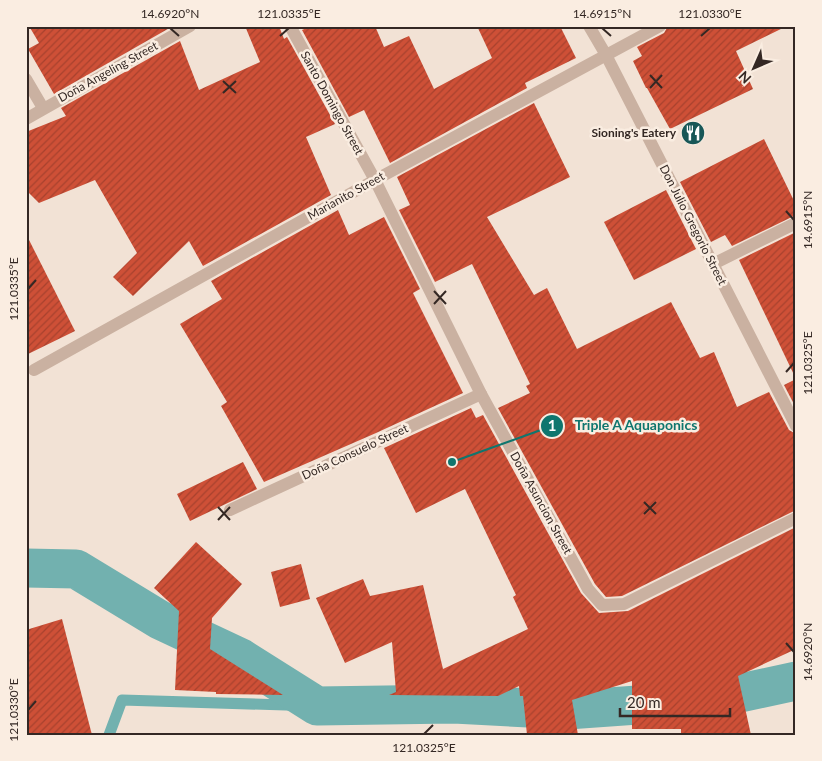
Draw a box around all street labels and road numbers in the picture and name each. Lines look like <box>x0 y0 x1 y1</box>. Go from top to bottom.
street label: Doña Angeling Street <box>55 38 161 105</box>
street label: Santo Domingo Street <box>298 48 367 158</box>
street label: Don Julio Gregorio Street <box>657 162 731 288</box>
street label: Marianito Street <box>305 168 387 223</box>
street label: Doña Consuelo Street <box>299 420 411 483</box>
street label: Doña Asuncion Street <box>507 449 576 557</box>

